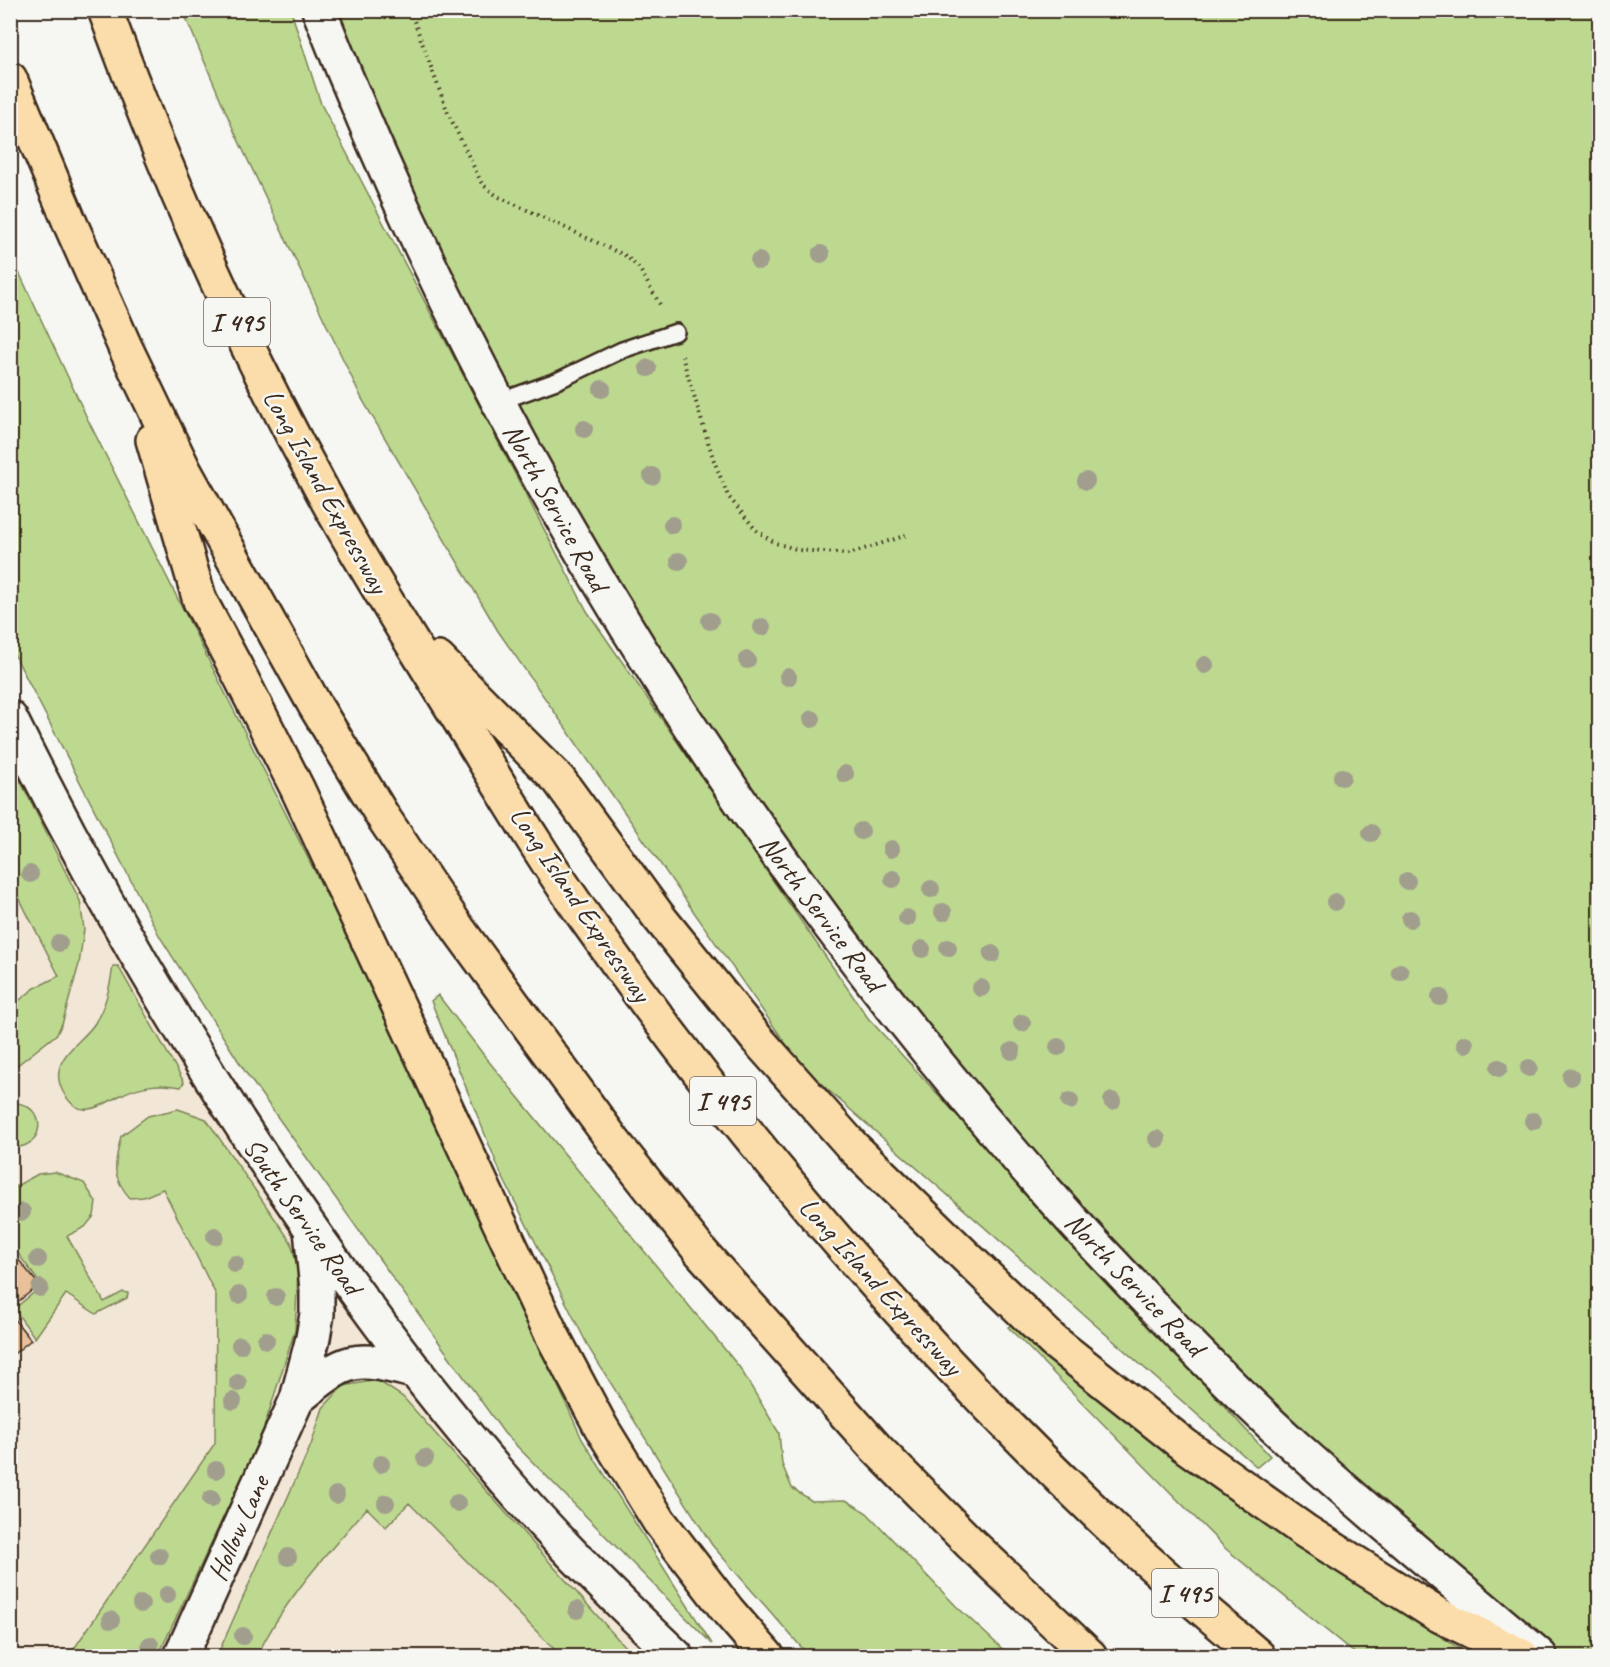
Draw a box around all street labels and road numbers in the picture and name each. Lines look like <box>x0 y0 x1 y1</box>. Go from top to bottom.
road number: I 495 <box>204 298 270 346</box>
street label: Long Island Expressway <box>255 383 398 601</box>
street label: North Service Road <box>496 417 618 600</box>
street label: Long Island Expressway <box>503 800 661 1010</box>
street label: North Service Road <box>752 828 894 1001</box>
road number: I 495 <box>690 1077 756 1125</box>
street label: South Service Road <box>236 1131 372 1304</box>
street label: Long Island Expressway <box>792 1190 972 1384</box>
street label: North Service Road <box>1058 1205 1215 1366</box>
street label: Hollow Lane <box>199 1468 277 1586</box>
road number: I 495 <box>1152 1569 1218 1617</box>

